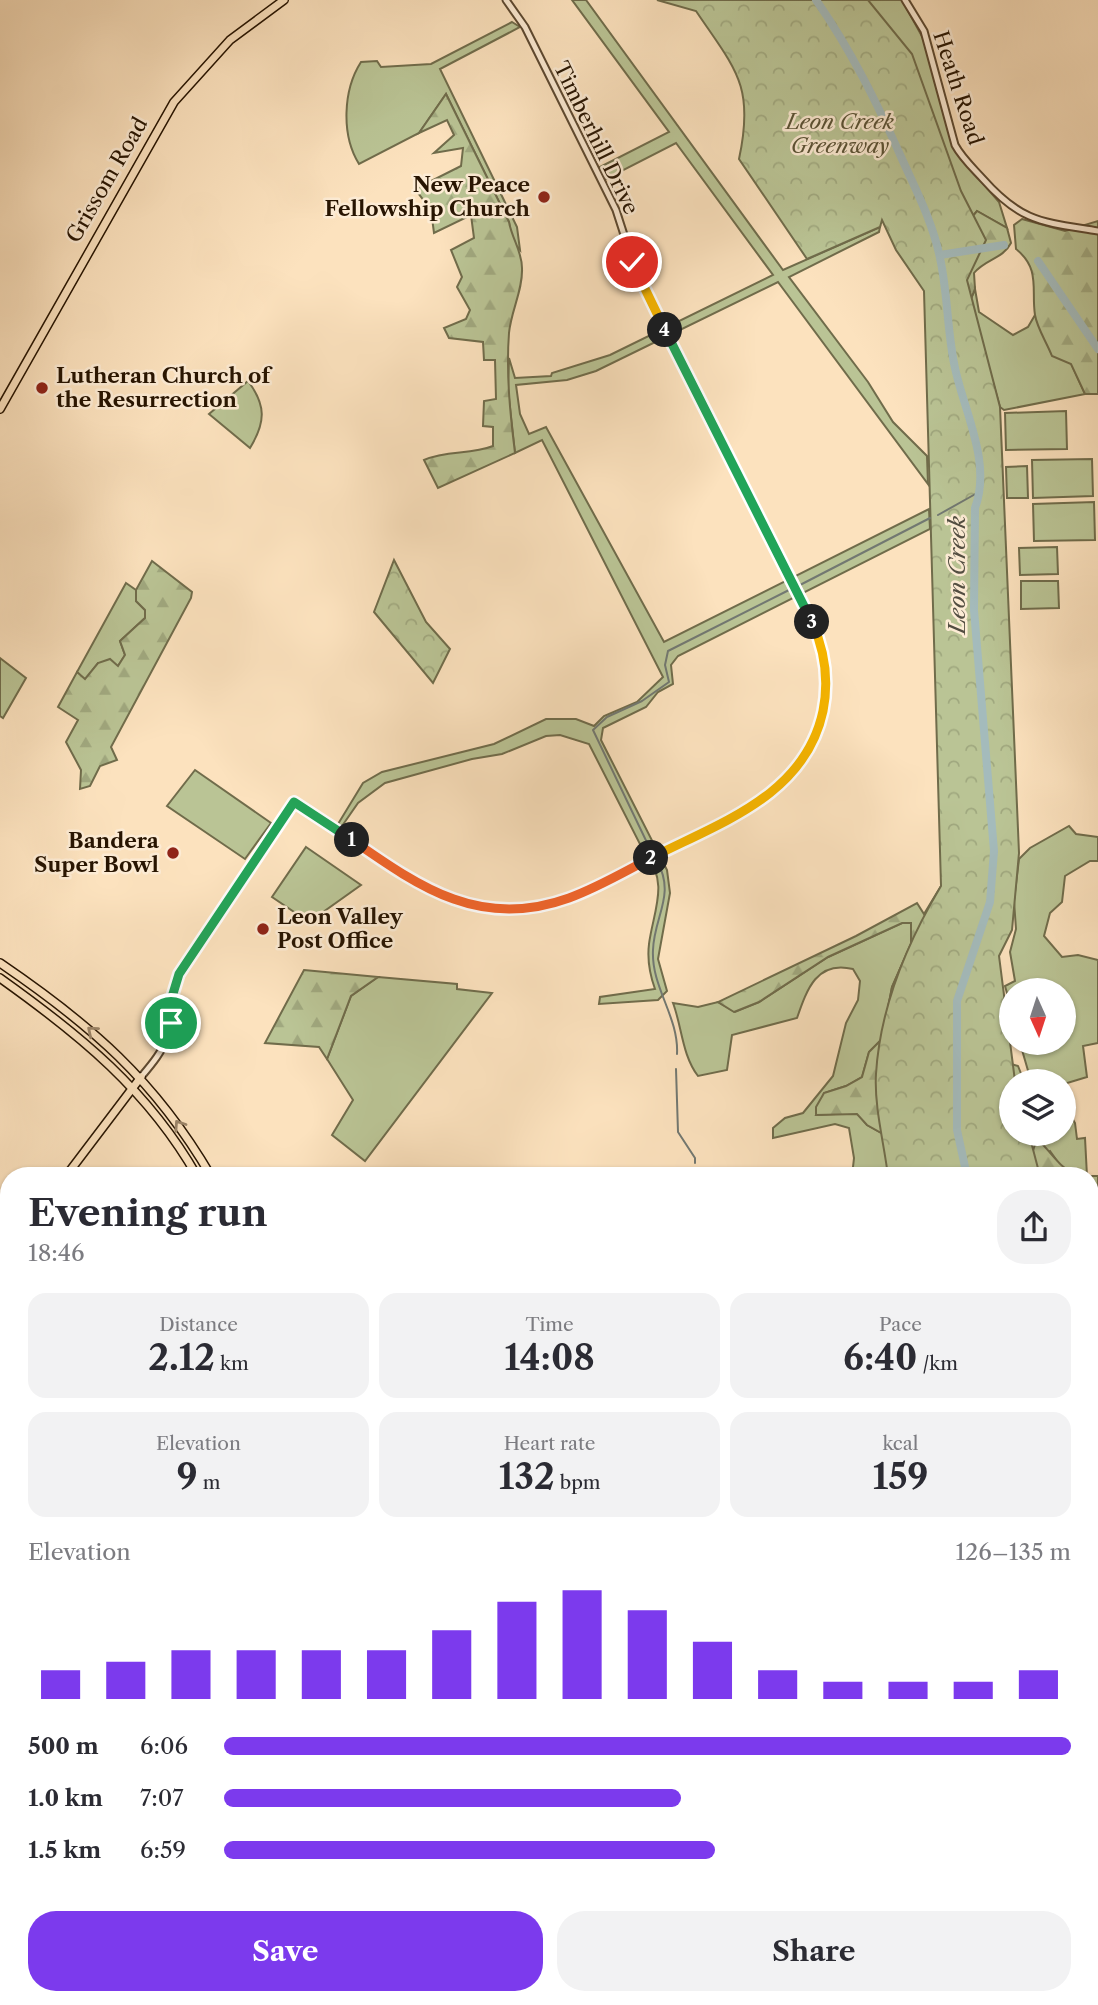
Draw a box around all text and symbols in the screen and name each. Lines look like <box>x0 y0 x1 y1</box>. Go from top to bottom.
street label: Heath Road <box>928 28 989 148</box>
street label: Timberhill Drive <box>549 57 644 218</box>
park label: Leon Creek Greenway <box>784 109 894 158</box>
street label: Grissom Road <box>61 113 153 247</box>
place label: New Peace Fellowship Church <box>325 172 531 221</box>
marker: New Peace Fellowship Church <box>536 189 552 205</box>
pin <box>602 232 662 292</box>
icon: check <box>613 243 651 281</box>
pin: 4 <box>648 312 682 348</box>
text: 4 <box>659 318 670 341</box>
place label: Lutheran Church of the Resurrection <box>56 363 273 412</box>
marker: Lutheran Church of the Resurrection <box>34 380 50 396</box>
water label: Leon Creek <box>943 516 971 636</box>
pin: 3 <box>794 604 830 640</box>
text: 3 <box>806 610 817 633</box>
pin: 1 <box>334 822 370 858</box>
place label: Bandera Super Bowl <box>34 828 160 877</box>
text: 1 <box>347 828 356 851</box>
pin: 2 <box>634 840 668 876</box>
marker: Bandera Super Bowl <box>165 845 181 861</box>
text: 2 <box>645 846 656 869</box>
place label: Leon Valley Post Office <box>277 904 404 953</box>
marker: Leon Valley Post Office <box>255 921 271 937</box>
north arrow <box>999 978 1076 1055</box>
map controls <box>999 978 1076 1146</box>
pin <box>141 993 201 1053</box>
icon: arrive <box>152 1004 190 1042</box>
one-way arrow <box>87 1027 100 1039</box>
button: layers <box>999 1069 1076 1146</box>
one-way arrow <box>175 1120 187 1133</box>
text: Evening run <box>28 1189 268 1236</box>
button: share <box>997 1190 1071 1264</box>
text: 18:46 <box>28 1239 85 1267</box>
text: Distance <box>159 1313 238 1336</box>
text: Time <box>525 1313 574 1336</box>
text: Pace <box>879 1313 922 1336</box>
text: 2.12 <box>148 1336 215 1379</box>
text: 14:08 <box>504 1336 595 1379</box>
text: 6:40 <box>843 1336 917 1379</box>
text: km <box>215 1352 249 1375</box>
text: /km <box>917 1352 958 1375</box>
text: Elevation <box>156 1432 241 1455</box>
text: Heart rate <box>504 1432 595 1455</box>
text: kcal <box>883 1432 918 1455</box>
text: 9 <box>177 1455 198 1498</box>
text: 132 <box>498 1455 555 1498</box>
text: 159 <box>873 1455 928 1498</box>
text: m <box>198 1471 220 1494</box>
text: bpm <box>555 1471 601 1494</box>
text: Elevation <box>28 1538 131 1566</box>
text: 126–135 m <box>955 1538 1071 1566</box>
text: 500 m <box>28 1732 99 1760</box>
text: 6:06 <box>140 1732 188 1760</box>
text: 1.0 km <box>28 1784 103 1812</box>
text: 7:07 <box>140 1784 184 1812</box>
text: 1.5 km <box>28 1836 101 1864</box>
text: 6:59 <box>140 1836 186 1864</box>
button: Save <box>28 1911 543 1991</box>
button: Share <box>557 1911 1071 1991</box>

